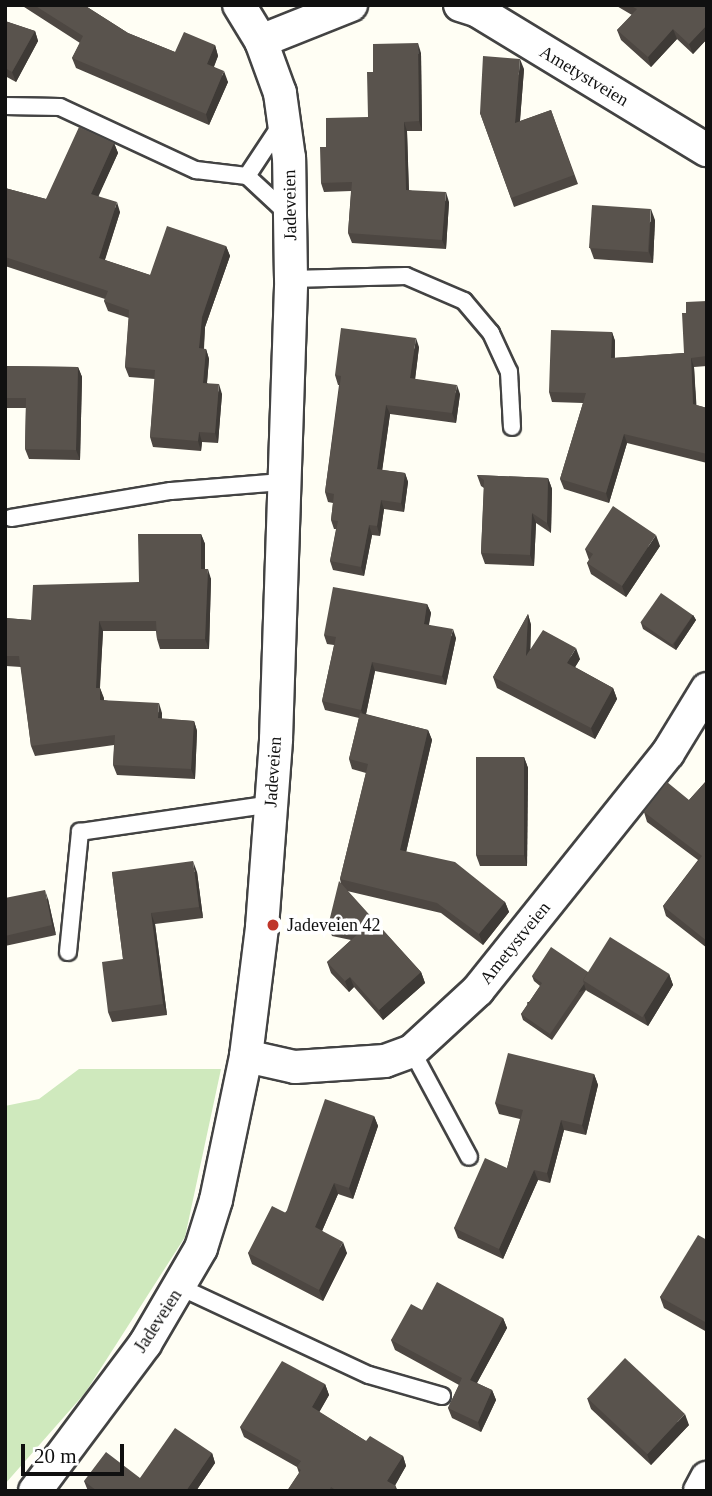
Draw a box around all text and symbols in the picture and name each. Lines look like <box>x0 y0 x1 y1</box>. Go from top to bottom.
street label: Ametystveien <box>536 41 632 111</box>
street label: Jadeveien <box>279 169 301 241</box>
street label: Jadeveien <box>260 736 286 808</box>
street label: Ametystveien <box>475 897 555 989</box>
place label: Jadeveien 42 <box>287 914 380 936</box>
marker: Jadeveien 42 <box>265 917 281 933</box>
street label: Jadeveien <box>130 1285 186 1357</box>
scale bar <box>24 1430 128 1474</box>
text: 20 m <box>34 1444 77 1468</box>

